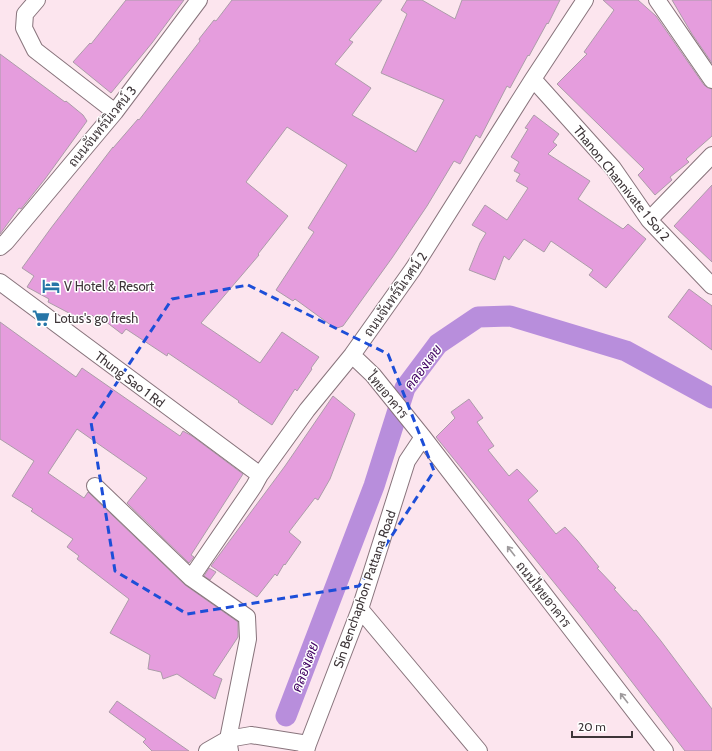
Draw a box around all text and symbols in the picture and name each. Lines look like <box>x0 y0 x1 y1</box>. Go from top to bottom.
street label: ถนนจันทร์นิเวศน์ 3 <box>64 82 140 170</box>
street label: Thanon Channivate 1 Soi 2 <box>570 122 674 244</box>
street label: ถนนจันทร์นิเวศน์ 2 <box>359 248 430 339</box>
hotel icon: V Hotel & Resort <box>41 276 61 296</box>
place label: V Hotel & Resort <box>64 278 155 294</box>
supermarket icon: Lotus's go fresh <box>31 308 51 328</box>
place label: Lotus's go fresh <box>54 310 138 326</box>
water label: คลองเตย <box>400 341 446 393</box>
street label: Thung Sao 1 Rd <box>92 348 168 410</box>
street label: ไทยอาคาร <box>363 368 412 421</box>
street label: Sin Benchaphon Pattana Road <box>329 508 399 670</box>
one-way arrow <box>506 545 515 556</box>
street label: ถนนไทยอาคาร <box>513 558 575 630</box>
water label: คลองเตย <box>287 640 323 694</box>
one-way arrow <box>620 692 628 703</box>
scale bar <box>572 713 632 739</box>
text: 20 m <box>578 719 606 734</box>

